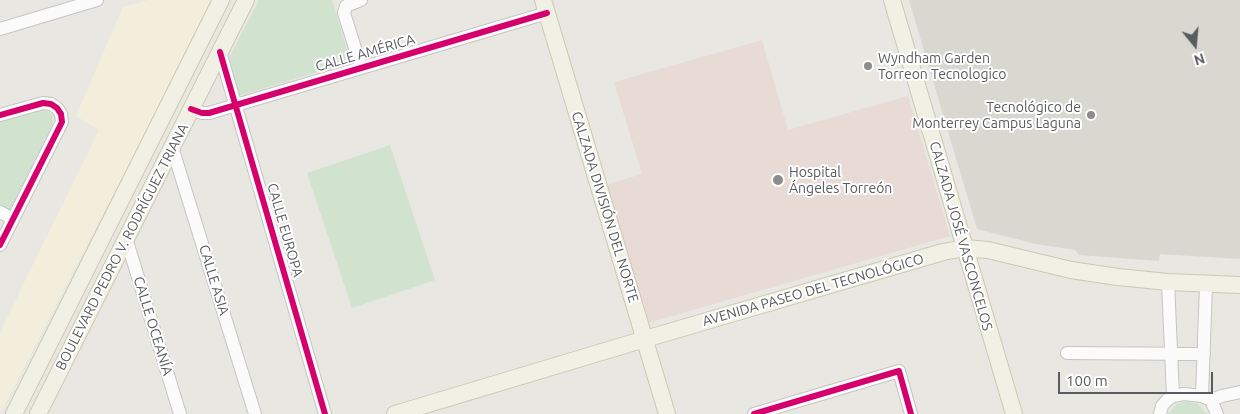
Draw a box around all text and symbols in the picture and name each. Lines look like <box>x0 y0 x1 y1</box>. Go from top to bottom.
north arrow <box>1170 20 1220 70</box>
street label: CALLE AMÉRICA <box>313 31 417 75</box>
place label: Wyndham Garden Torreon Tecnologico <box>878 50 1007 82</box>
text: N <box>1192 50 1207 69</box>
marker: Wyndham Garden Torreon Tecnologico <box>862 60 874 72</box>
place label: Tecnológico de Monterrey Campus Laguna <box>912 99 1081 132</box>
street label: CALZADA DIVISIÓN DEL NORTE <box>568 109 642 305</box>
marker: Tecnológico de Monterrey Campus Laguna <box>1085 109 1097 121</box>
street label: BOULEVARD PEDRO V. RODRÍGUEZ TRIANA <box>52 121 192 373</box>
street label: CALZADA JOSÉ VASCONCELOS <box>926 139 996 333</box>
place label: Hospital Ángeles Torreón <box>789 164 892 196</box>
marker: Hospital Ángeles Torreón <box>771 173 785 187</box>
street label: CALLE EUROPA <box>264 181 306 279</box>
street label: CALLE ASIA <box>195 243 233 317</box>
street label: AVENIDA PASEO DEL TECNOLÓGICO <box>700 250 926 330</box>
street label: CALLE OCEANÍA <box>130 274 176 378</box>
scale bar <box>1060 362 1215 394</box>
text: 100 m <box>1066 372 1108 389</box>

